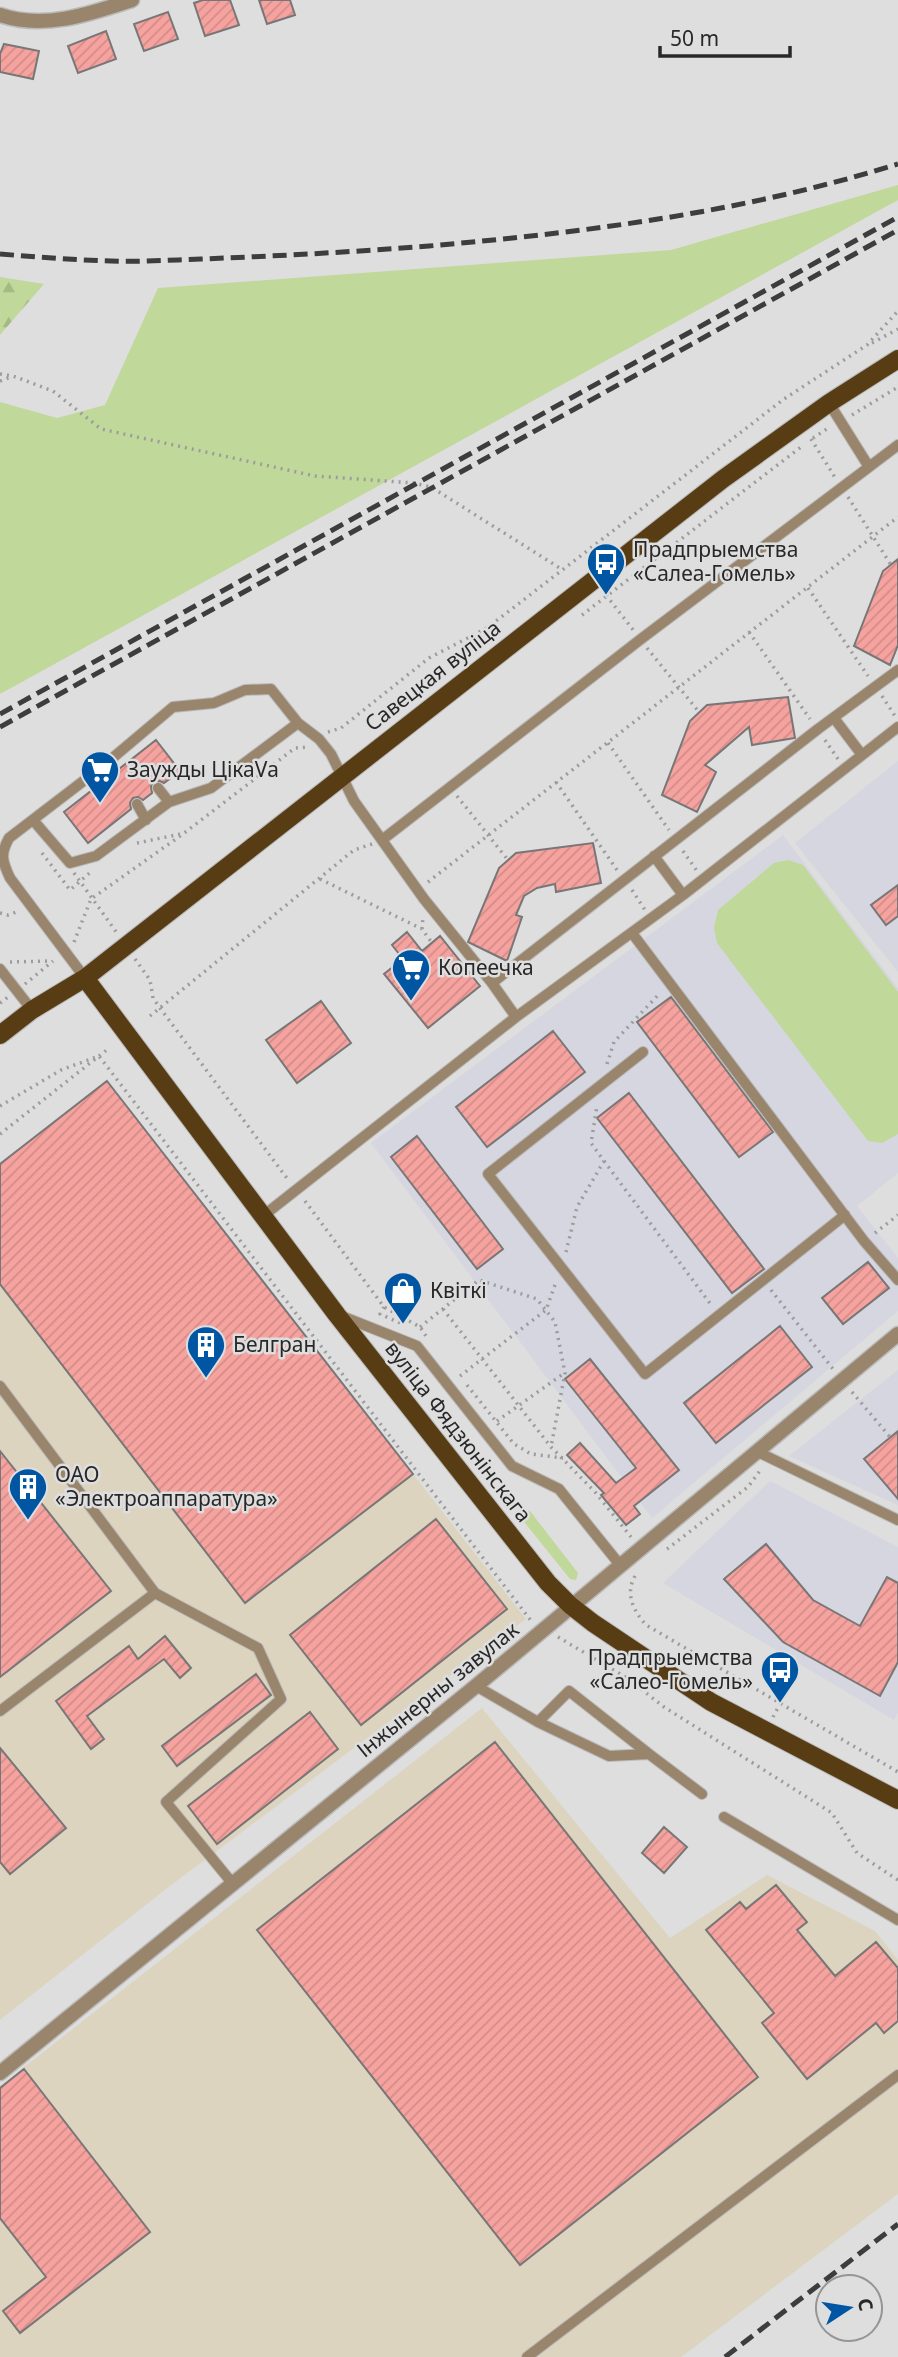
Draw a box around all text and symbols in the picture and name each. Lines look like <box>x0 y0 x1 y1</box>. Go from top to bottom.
scale bar <box>660 14 790 58</box>
text: 50 m <box>670 24 719 52</box>
place label: Прадпрыемства «Салеа-Гомель» <box>633 535 798 587</box>
bus stop icon: Прадпрыемства «Салеа-Гомель» <box>585 541 627 596</box>
street label: Савецкая вуліца <box>359 613 506 737</box>
supermarket icon: Заужды ЦікаVа <box>79 749 121 804</box>
place label: Заужды ЦікаVа <box>127 755 279 783</box>
supermarket icon: Копеечка <box>390 947 432 1002</box>
place label: Копеечка <box>438 953 534 981</box>
shop icon: Квіткі <box>382 1270 424 1325</box>
place label: Квіткі <box>430 1276 487 1304</box>
building icon: Белгран <box>185 1324 227 1379</box>
place label: Белгран <box>233 1330 316 1358</box>
street label: вуліца Фядзюнінскага <box>379 1335 538 1528</box>
place label: ОАО «Электроаппаратура» <box>55 1460 278 1512</box>
building icon: ОАО «Электроаппаратура» <box>7 1466 49 1521</box>
street label: Інжынерны завулак <box>351 1615 524 1763</box>
place label: Прадпрыемства «Салео-Гомель» <box>588 1643 753 1695</box>
bus stop icon: Прадпрыемства «Салео-Гомель» <box>759 1649 801 1704</box>
north arrow <box>814 2273 884 2343</box>
text: С <box>852 2296 880 2313</box>

